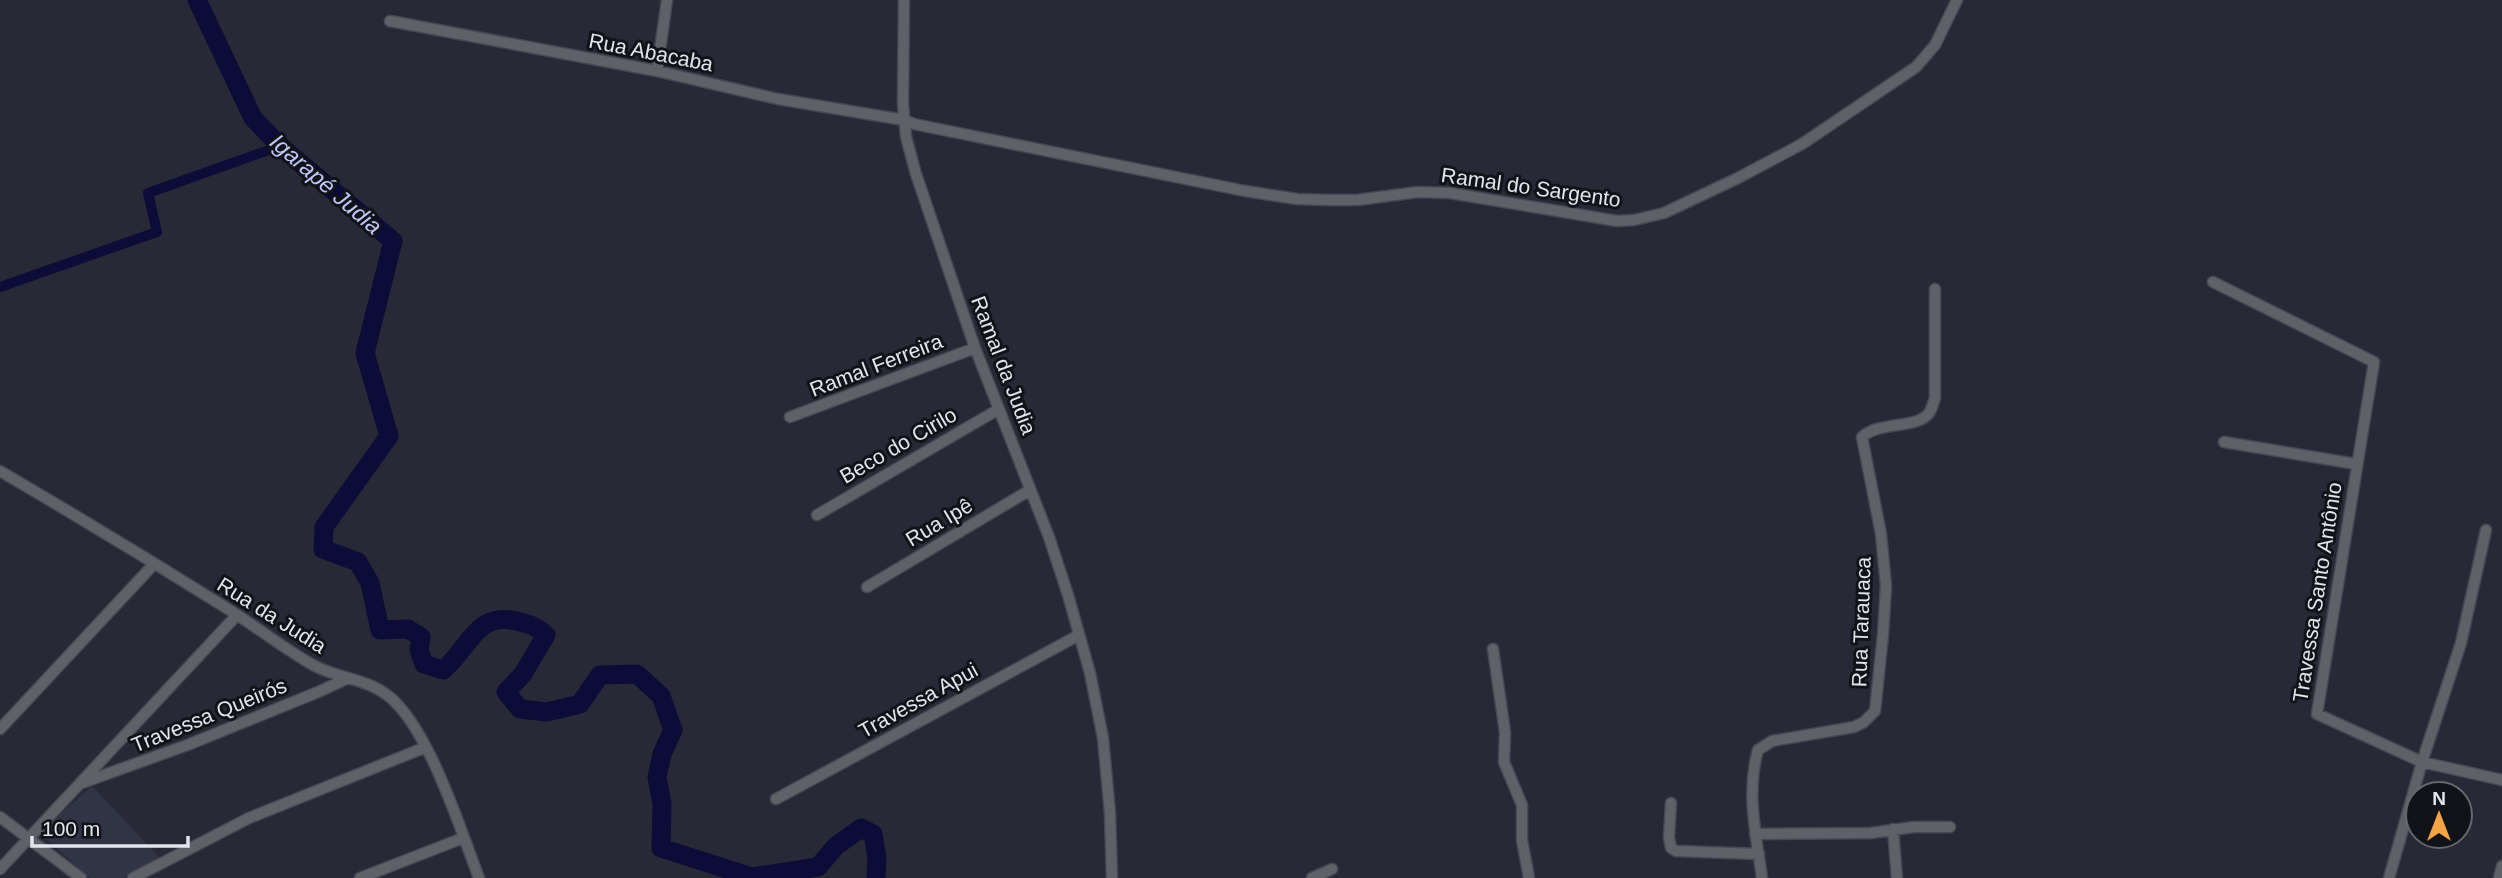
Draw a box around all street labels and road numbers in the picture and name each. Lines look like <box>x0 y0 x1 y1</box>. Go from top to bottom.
street label: Rua Abacaba <box>587 29 715 75</box>
street label: Ramal do Sargento <box>1440 163 1622 211</box>
street label: Ramal da Judia <box>967 293 1041 438</box>
street label: Ramal Ferreira <box>807 329 946 401</box>
street label: Beco do Cirilo <box>836 402 960 488</box>
street label: Travessa Santo Antônio <box>2288 480 2346 704</box>
street label: Rua Ipê <box>902 493 976 551</box>
street label: Rua Tarauaca <box>1847 556 1875 688</box>
street label: Rua da Judia <box>213 572 331 658</box>
street label: Travessa Apui <box>855 658 981 742</box>
street label: Travessa Queirós <box>128 673 290 757</box>

